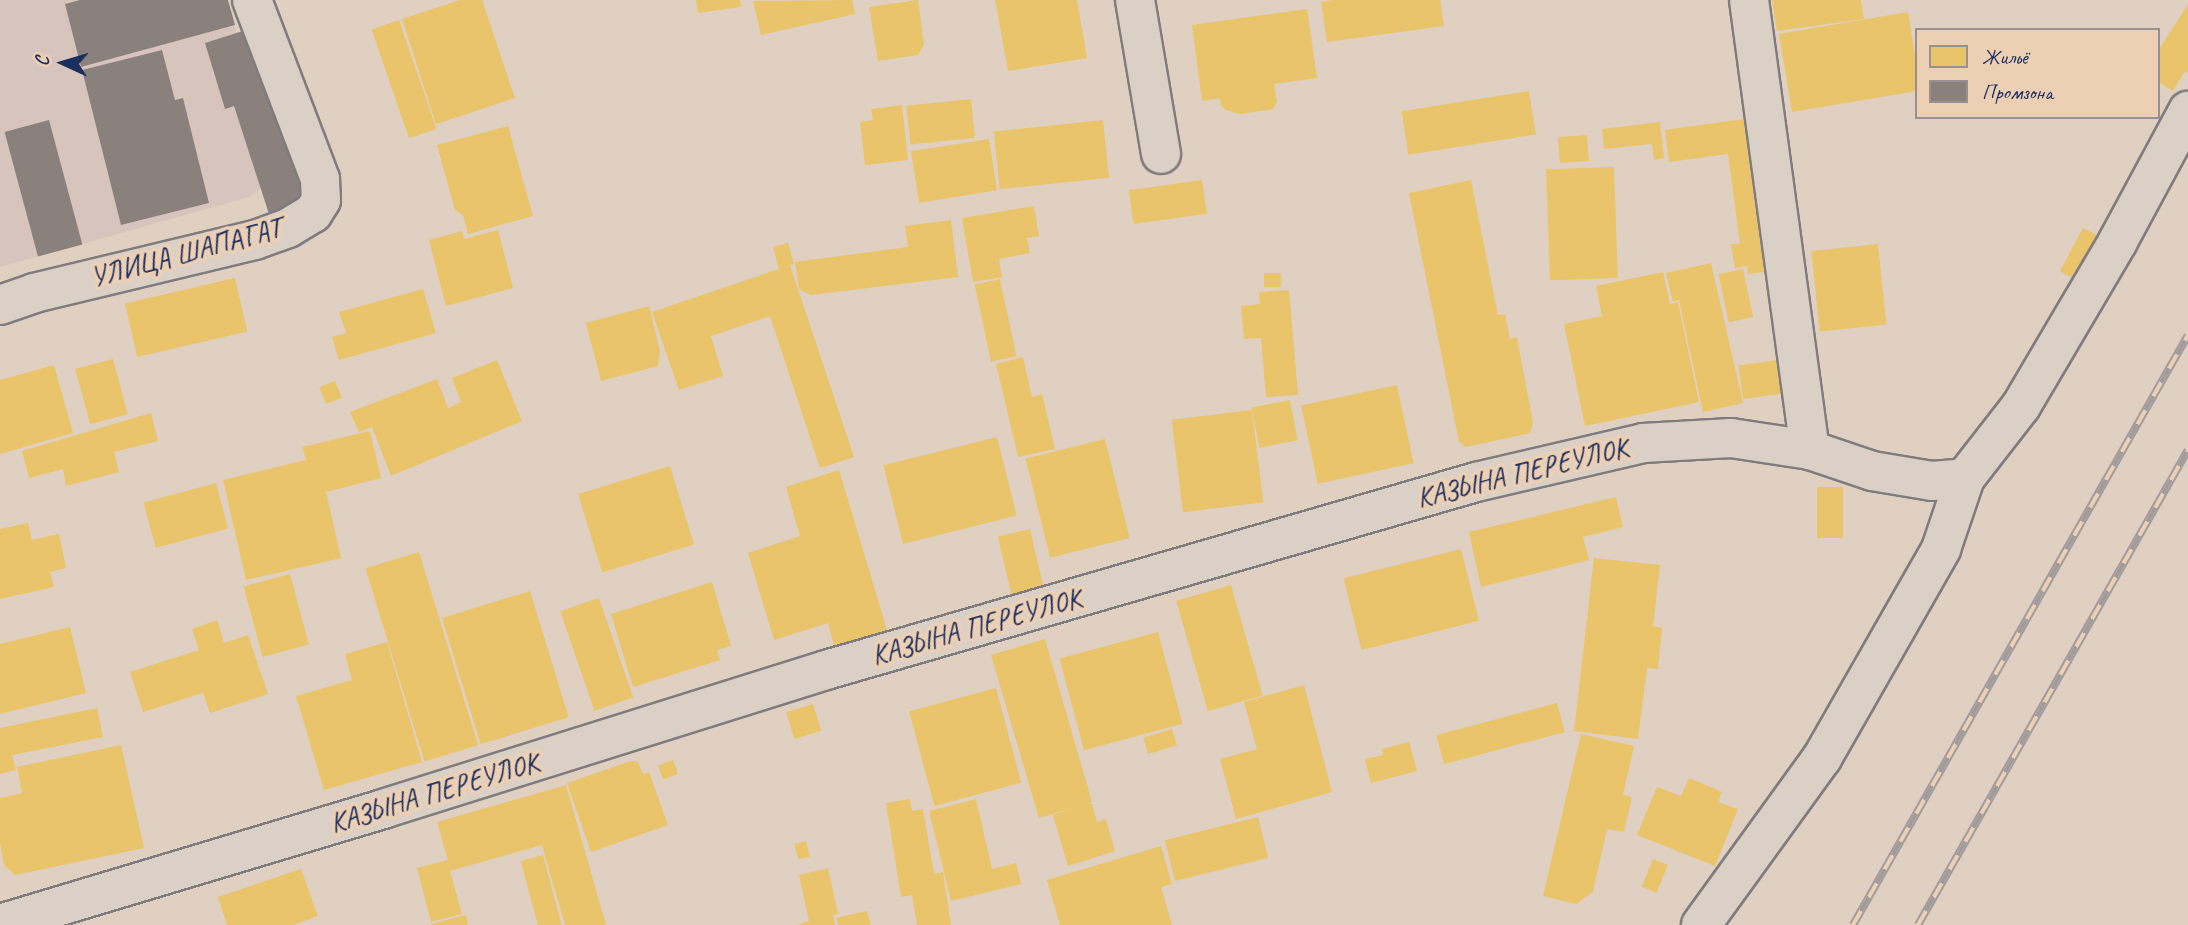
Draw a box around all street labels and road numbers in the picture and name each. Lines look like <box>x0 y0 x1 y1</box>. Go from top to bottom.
street label: УЛИЦА ШАПАГАТ <box>87 211 285 295</box>
street label: КАЗЫНА ПЕРЕУЛОК <box>1413 430 1631 516</box>
street label: КАЗЫНА ПЕРЕУЛОК <box>867 581 1085 673</box>
street label: КАЗЫНА ПЕРЕУЛОК <box>325 745 543 841</box>

